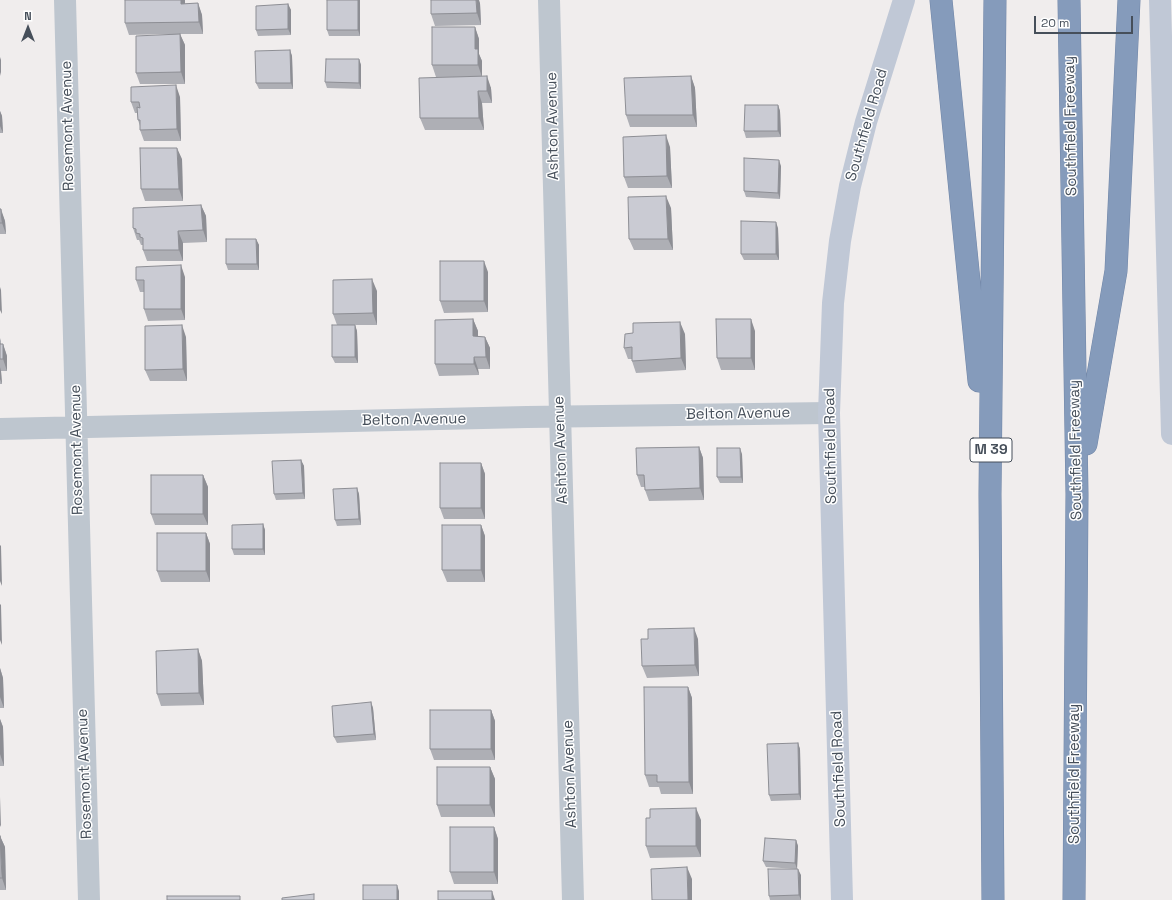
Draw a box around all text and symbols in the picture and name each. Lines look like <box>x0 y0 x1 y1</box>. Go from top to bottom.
north arrow <box>8 8 48 48</box>
scale bar <box>1036 8 1135 34</box>
text: N <box>24 9 32 23</box>
text: 20 m <box>1041 15 1069 31</box>
street label: Southfield Freeway <box>1061 56 1081 196</box>
street label: Rosemont Avenue <box>58 61 78 191</box>
street label: Southfield Road <box>842 67 892 183</box>
street label: Ashton Avenue <box>543 72 563 180</box>
street label: Southfield Freeway <box>1066 380 1086 520</box>
street label: Rosemont Avenue <box>67 385 87 515</box>
street label: Southfield Road <box>821 388 841 504</box>
street label: Ashton Avenue <box>550 396 572 504</box>
street label: Belton Avenue <box>686 404 790 424</box>
street label: Belton Avenue <box>362 410 466 430</box>
road number: M 39 <box>970 438 1012 462</box>
street label: Southfield Freeway <box>1066 704 1084 844</box>
street label: Rosemont Avenue <box>74 709 96 839</box>
street label: Southfield Road <box>828 711 850 827</box>
street label: Ashton Avenue <box>559 720 581 828</box>

